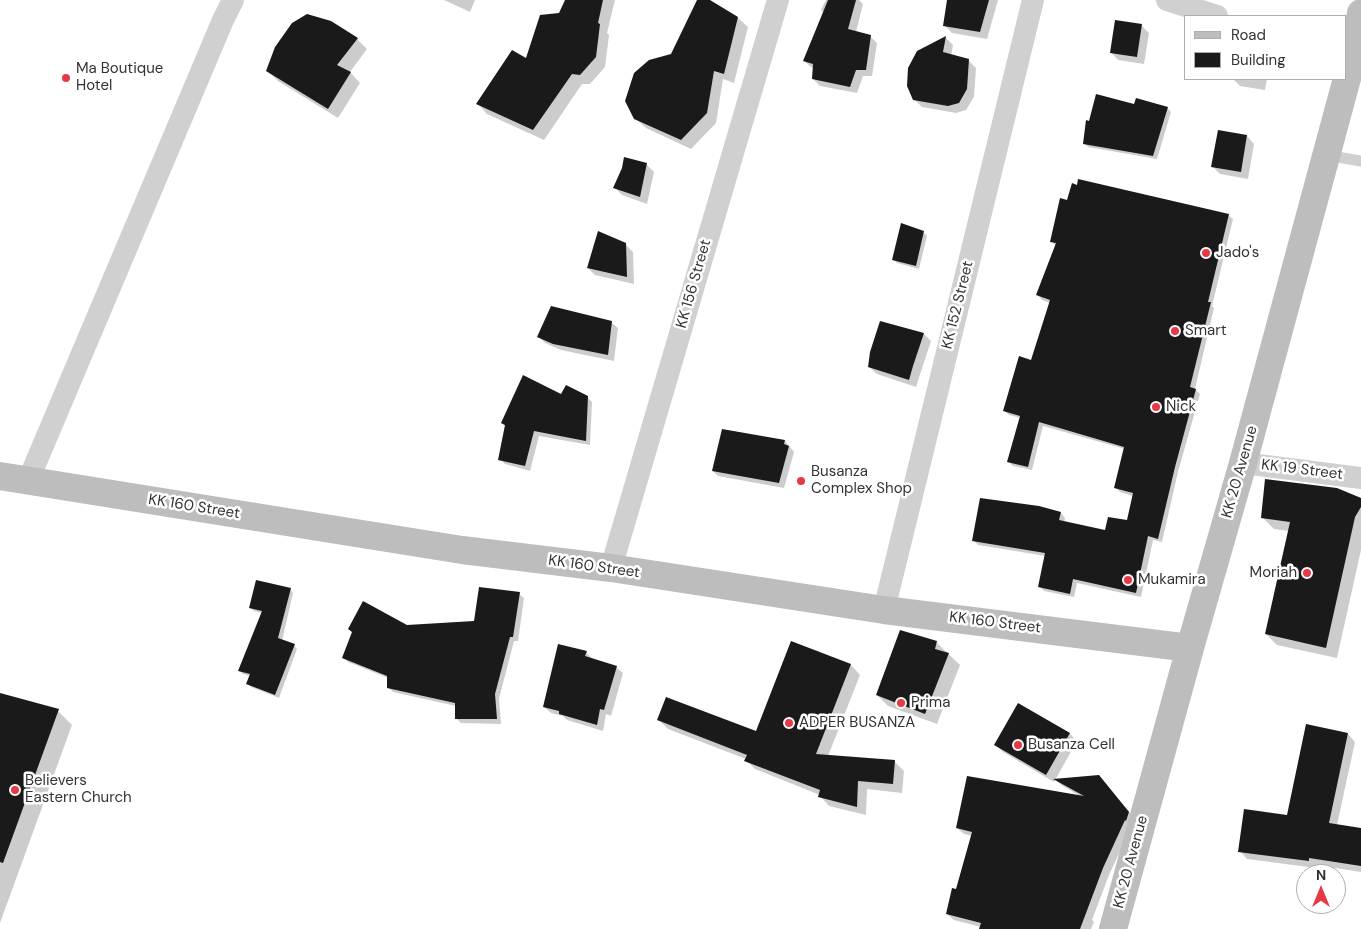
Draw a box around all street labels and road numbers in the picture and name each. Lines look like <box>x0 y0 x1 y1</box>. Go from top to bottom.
street label: KK 156 Street <box>673 238 715 330</box>
street label: KK 152 Street <box>938 259 978 351</box>
street label: KK 20 Avenue <box>1218 424 1262 520</box>
street label: KK 19 Street <box>1260 456 1344 484</box>
street label: KK 160 Street <box>147 491 241 523</box>
street label: KK 160 Street <box>547 552 641 582</box>
street label: KK 160 Street <box>948 608 1042 638</box>
street label: KK 20 Avenue <box>1110 814 1152 910</box>

